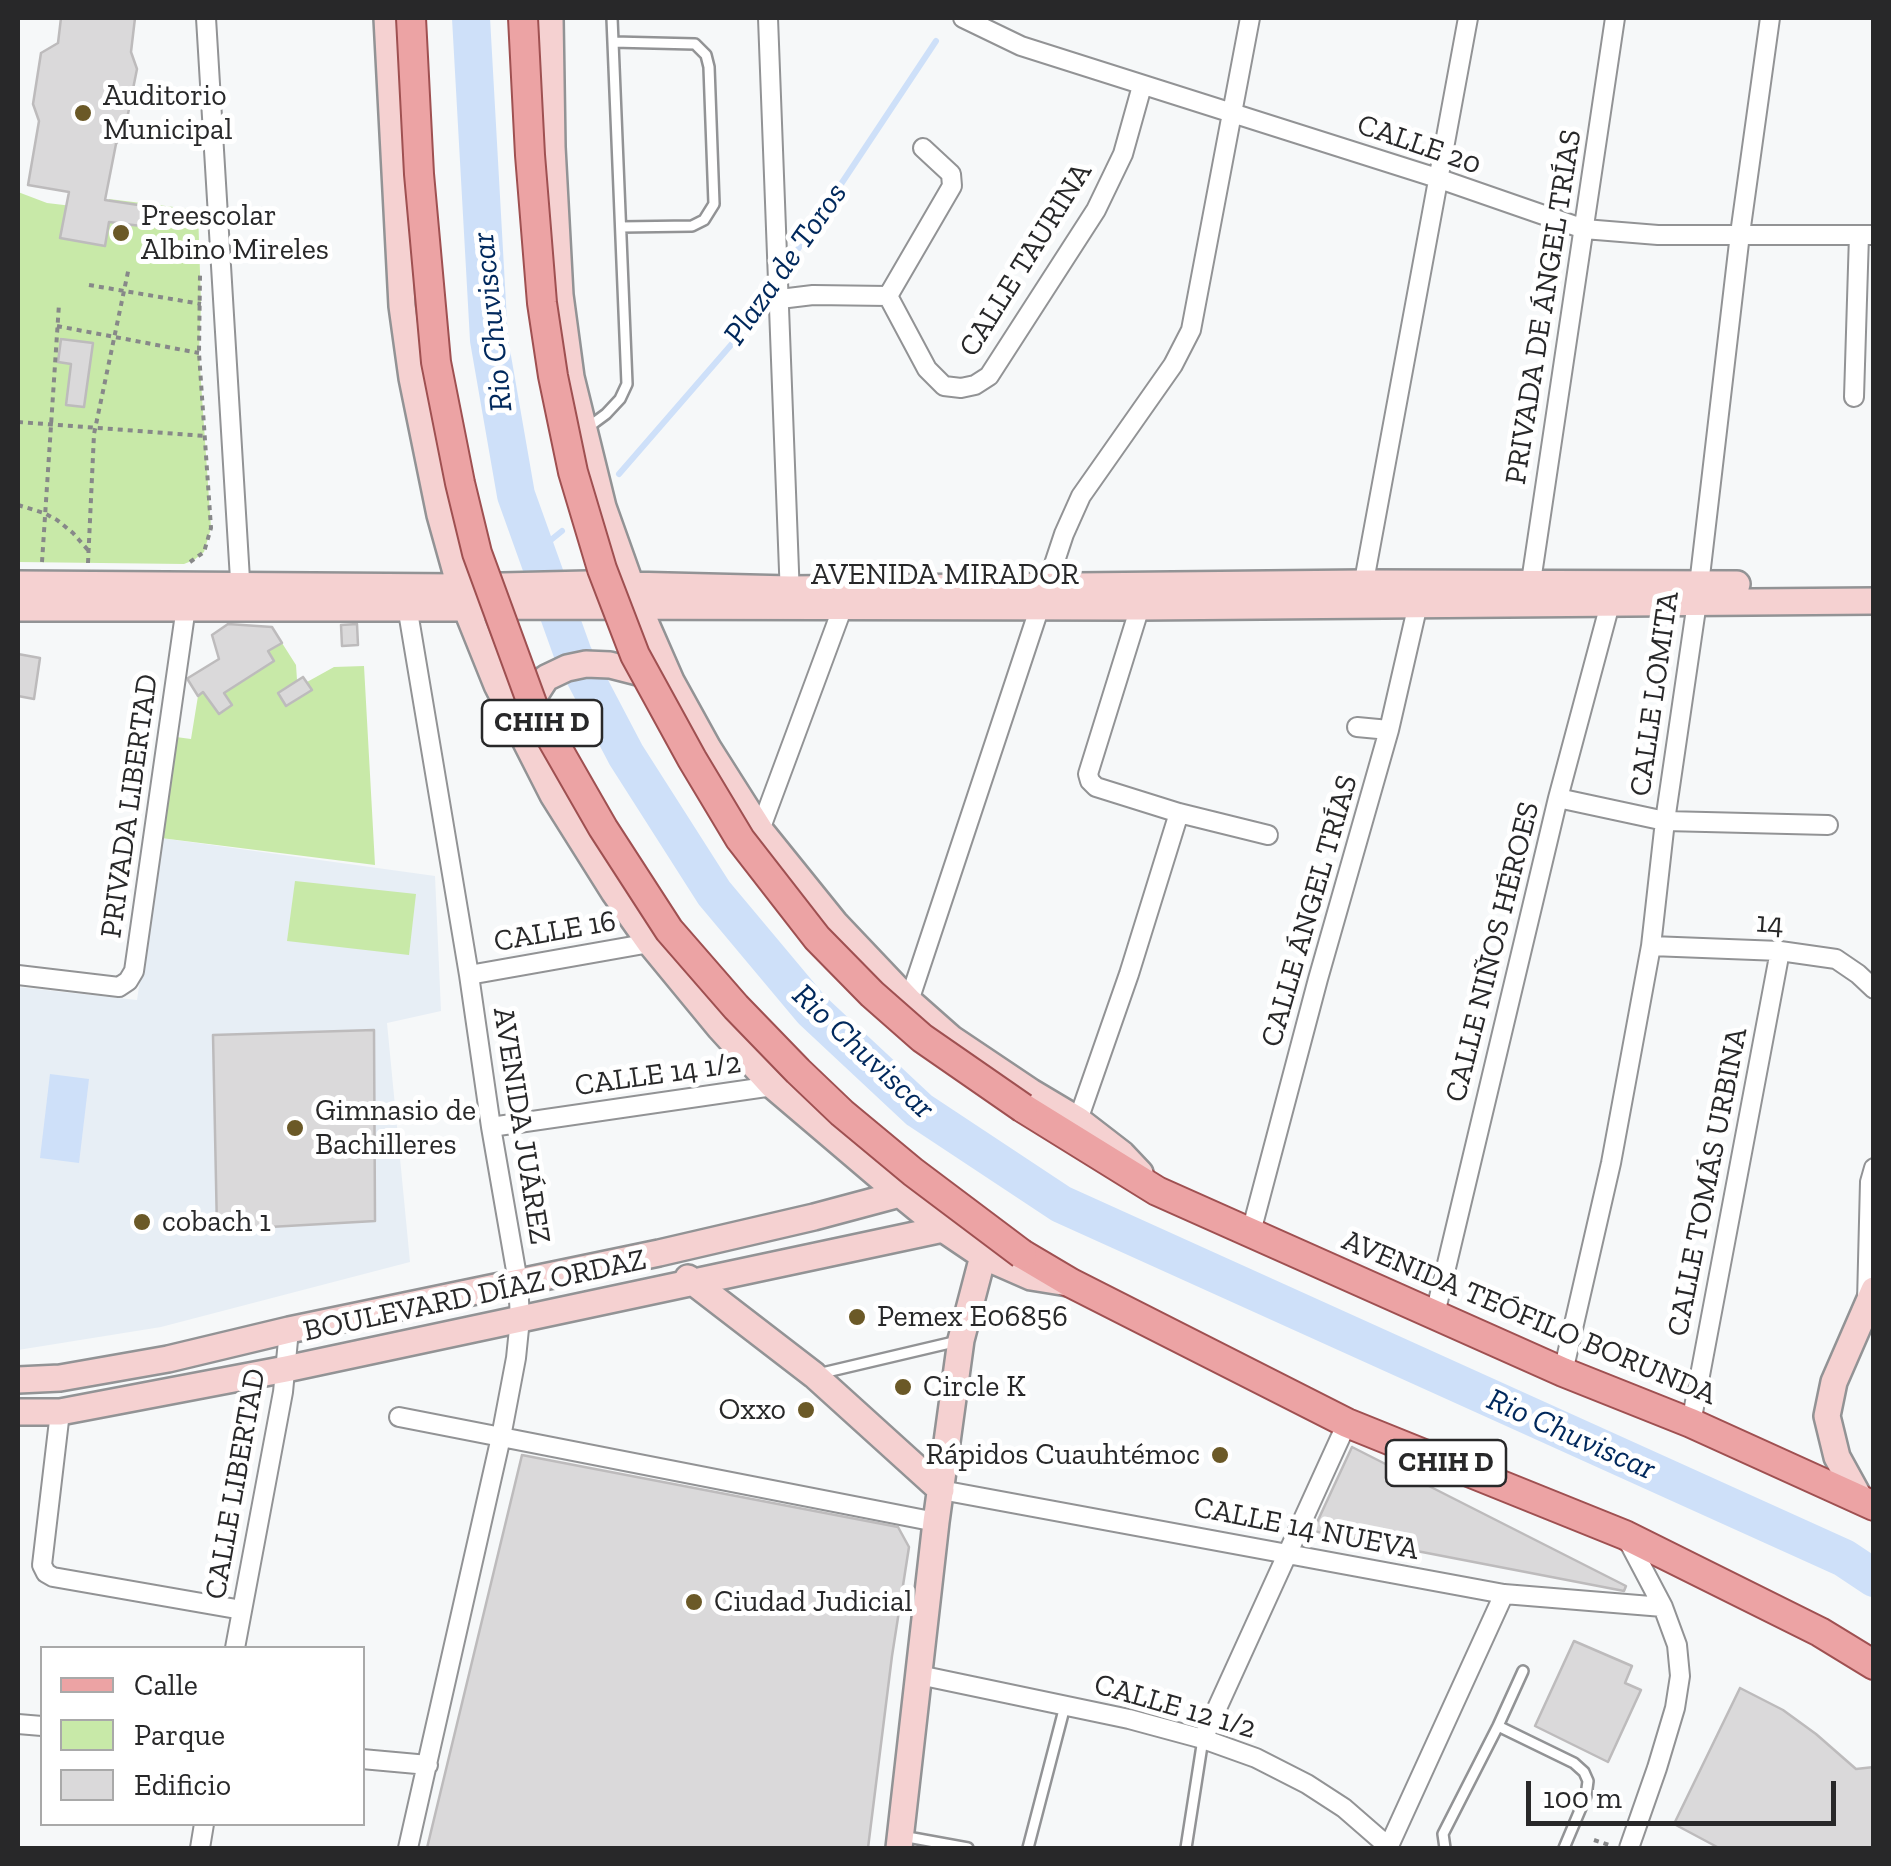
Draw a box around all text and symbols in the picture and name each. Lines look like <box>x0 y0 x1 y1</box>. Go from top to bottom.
place label: Auditorio Municipal <box>103 78 233 148</box>
marker: Auditorio Municipal <box>72 102 94 124</box>
street label: CALLE 20 <box>1352 107 1486 183</box>
street label: PRIVADA DE ÁNGEL TRÍAS <box>1498 127 1590 487</box>
street label: CALLE TAURINA <box>952 156 1100 364</box>
water label: Plaza de Toros <box>716 176 856 352</box>
place label: Preescolar Albino Mireles <box>141 198 329 268</box>
marker: Preescolar Albino Mireles <box>110 222 132 244</box>
water label: Rio Chuviscar <box>464 230 522 414</box>
street label: AVENIDA MIRADOR <box>811 557 1079 593</box>
street label: CALLE LOMITA <box>1623 589 1687 799</box>
street label: PRIVADA LIBERTAD <box>94 672 166 940</box>
road number: CHIH D <box>482 700 602 746</box>
street label: CALLE ÁNGEL TRÍAS <box>1254 771 1366 1051</box>
street label: CALLE NIÑOS HÉROES <box>1438 798 1548 1106</box>
street label: CALLE 16 <box>491 904 619 960</box>
street label: 14 <box>1755 905 1785 943</box>
water label: Rio Chuviscar <box>784 976 942 1128</box>
street label: AVENIDA JUÁREZ <box>484 1005 558 1247</box>
street label: CALLE TOMÁS URBINA <box>1660 1025 1756 1339</box>
street label: CALLE 14 1/2 <box>573 1046 743 1104</box>
place label: Gimnasio de Bachilleres <box>315 1093 476 1164</box>
marker: Gimnasio de Bachilleres <box>284 1117 306 1139</box>
place label: cobach 1 <box>162 1204 271 1240</box>
marker: cobach 1 <box>131 1211 153 1233</box>
street label: AVENIDA TEÓFILO BORUNDA <box>1336 1223 1722 1413</box>
street label: BOULEVARD DÍAZ ORDAZ <box>300 1242 650 1350</box>
place label: Pemex E06856 <box>877 1299 1068 1335</box>
marker: Pemex E06856 <box>846 1306 868 1328</box>
street label: CALLE LIBERTAD <box>198 1366 274 1602</box>
place label: Circle K <box>923 1369 1025 1405</box>
marker: Circle K <box>892 1376 914 1398</box>
water label: Rio Chuviscar <box>1481 1381 1661 1489</box>
place label: Oxxo <box>719 1392 786 1428</box>
marker: Oxxo <box>795 1399 817 1421</box>
place label: Rápidos Cuauhtémoc <box>926 1437 1200 1473</box>
road number: CHIH D <box>1386 1440 1506 1486</box>
marker: Rápidos Cuauhtémoc <box>1209 1444 1231 1466</box>
street label: CALLE 14 NUEVA <box>1190 1490 1422 1568</box>
place label: Ciudad Judicial <box>714 1584 912 1620</box>
marker: Ciudad Judicial <box>683 1591 705 1613</box>
legend <box>40 1646 365 1826</box>
text: Calle <box>134 1667 198 1703</box>
street label: CALLE 12 1/2 <box>1090 1667 1260 1747</box>
text: Parque <box>134 1717 225 1753</box>
scale bar <box>1531 1761 1841 1823</box>
text: Edificio <box>134 1767 231 1803</box>
text: 100 m <box>1543 1780 1622 1816</box>

